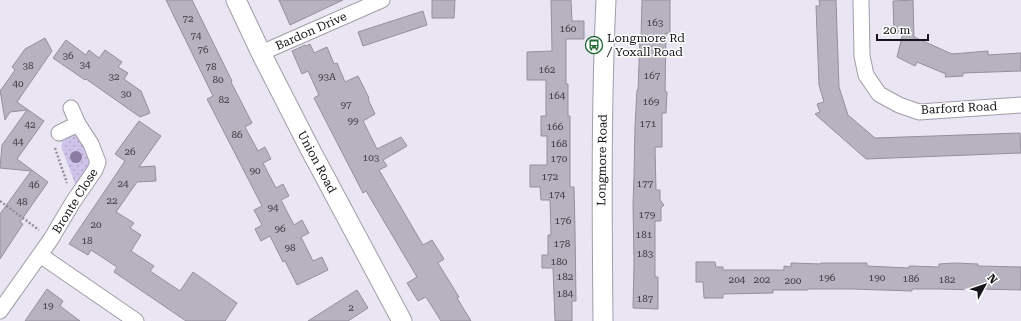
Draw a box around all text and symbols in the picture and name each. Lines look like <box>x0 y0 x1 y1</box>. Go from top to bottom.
street label: Bardon Drive <box>273 9 349 53</box>
house number: 72 <box>182 13 194 24</box>
scale bar <box>877 16 928 42</box>
house number: 163 <box>647 17 664 28</box>
house number: 160 <box>560 23 577 34</box>
text: 20 m <box>883 23 910 37</box>
house number: 74 <box>190 30 202 41</box>
place label: Longmore Rd / Yoxall Road <box>606 31 685 59</box>
bus stop icon: Longmore Rd / Yoxall Road <box>584 35 604 55</box>
house number: 76 <box>197 44 209 55</box>
house number: 36 <box>62 50 74 61</box>
house number: 34 <box>79 59 91 70</box>
house number: 38 <box>22 60 34 71</box>
house number: 78 <box>205 61 217 72</box>
house number: 162 <box>539 64 556 75</box>
house number: 167 <box>644 70 661 81</box>
house number: 32 <box>108 71 120 82</box>
house number: 93A <box>318 71 336 82</box>
house number: 80 <box>212 74 224 85</box>
house number: 40 <box>12 78 24 89</box>
house number: 30 <box>120 88 132 99</box>
house number: 164 <box>549 90 566 101</box>
house number: 82 <box>218 94 230 105</box>
house number: 169 <box>643 96 660 107</box>
house number: 97 <box>340 99 352 110</box>
street label: Barford Road <box>920 99 998 117</box>
street label: Longmore Road <box>594 114 610 206</box>
house number: 99 <box>347 115 359 126</box>
house number: 171 <box>640 118 657 129</box>
house number: 42 <box>24 119 36 130</box>
house number: 166 <box>547 121 564 132</box>
street label: Union Road <box>295 128 339 196</box>
house number: 86 <box>231 129 243 140</box>
house number: 44 <box>12 136 24 147</box>
house number: 168 <box>551 138 568 149</box>
house number: 26 <box>124 146 136 157</box>
house number: 103 <box>363 152 380 163</box>
house number: 170 <box>551 153 568 164</box>
house number: 90 <box>249 165 261 176</box>
street label: Bronte Close <box>49 166 101 236</box>
house number: 172 <box>542 171 559 182</box>
house number: 24 <box>117 178 129 189</box>
house number: 177 <box>637 178 654 189</box>
house number: 46 <box>28 179 40 190</box>
house number: 174 <box>549 189 566 200</box>
house number: 22 <box>106 195 118 206</box>
house number: 48 <box>16 196 28 207</box>
house number: 94 <box>267 202 279 213</box>
house number: 179 <box>639 209 656 220</box>
house number: 176 <box>555 215 572 226</box>
house number: 20 <box>90 219 102 230</box>
house number: 96 <box>274 223 286 234</box>
house number: 181 <box>636 229 653 240</box>
house number: 18 <box>81 235 93 246</box>
house number: 178 <box>554 238 571 249</box>
house number: 98 <box>284 242 296 253</box>
house number: 183 <box>637 248 654 259</box>
house number: 180 <box>551 256 568 267</box>
north arrow <box>965 265 1005 305</box>
house number: 182 <box>557 271 574 282</box>
text: N <box>985 271 1000 287</box>
house number: 196 <box>819 272 836 283</box>
house number: 190 <box>869 272 886 283</box>
house number: 186 <box>903 273 920 284</box>
house number: 204 <box>729 274 746 285</box>
house number: 202 <box>754 274 771 285</box>
house number: 182 <box>939 274 956 285</box>
house number: 200 <box>785 275 802 286</box>
house number: 184 <box>557 288 574 299</box>
house number: 187 <box>637 293 654 304</box>
house number: 19 <box>42 300 54 311</box>
house number: 2 <box>348 302 354 313</box>

